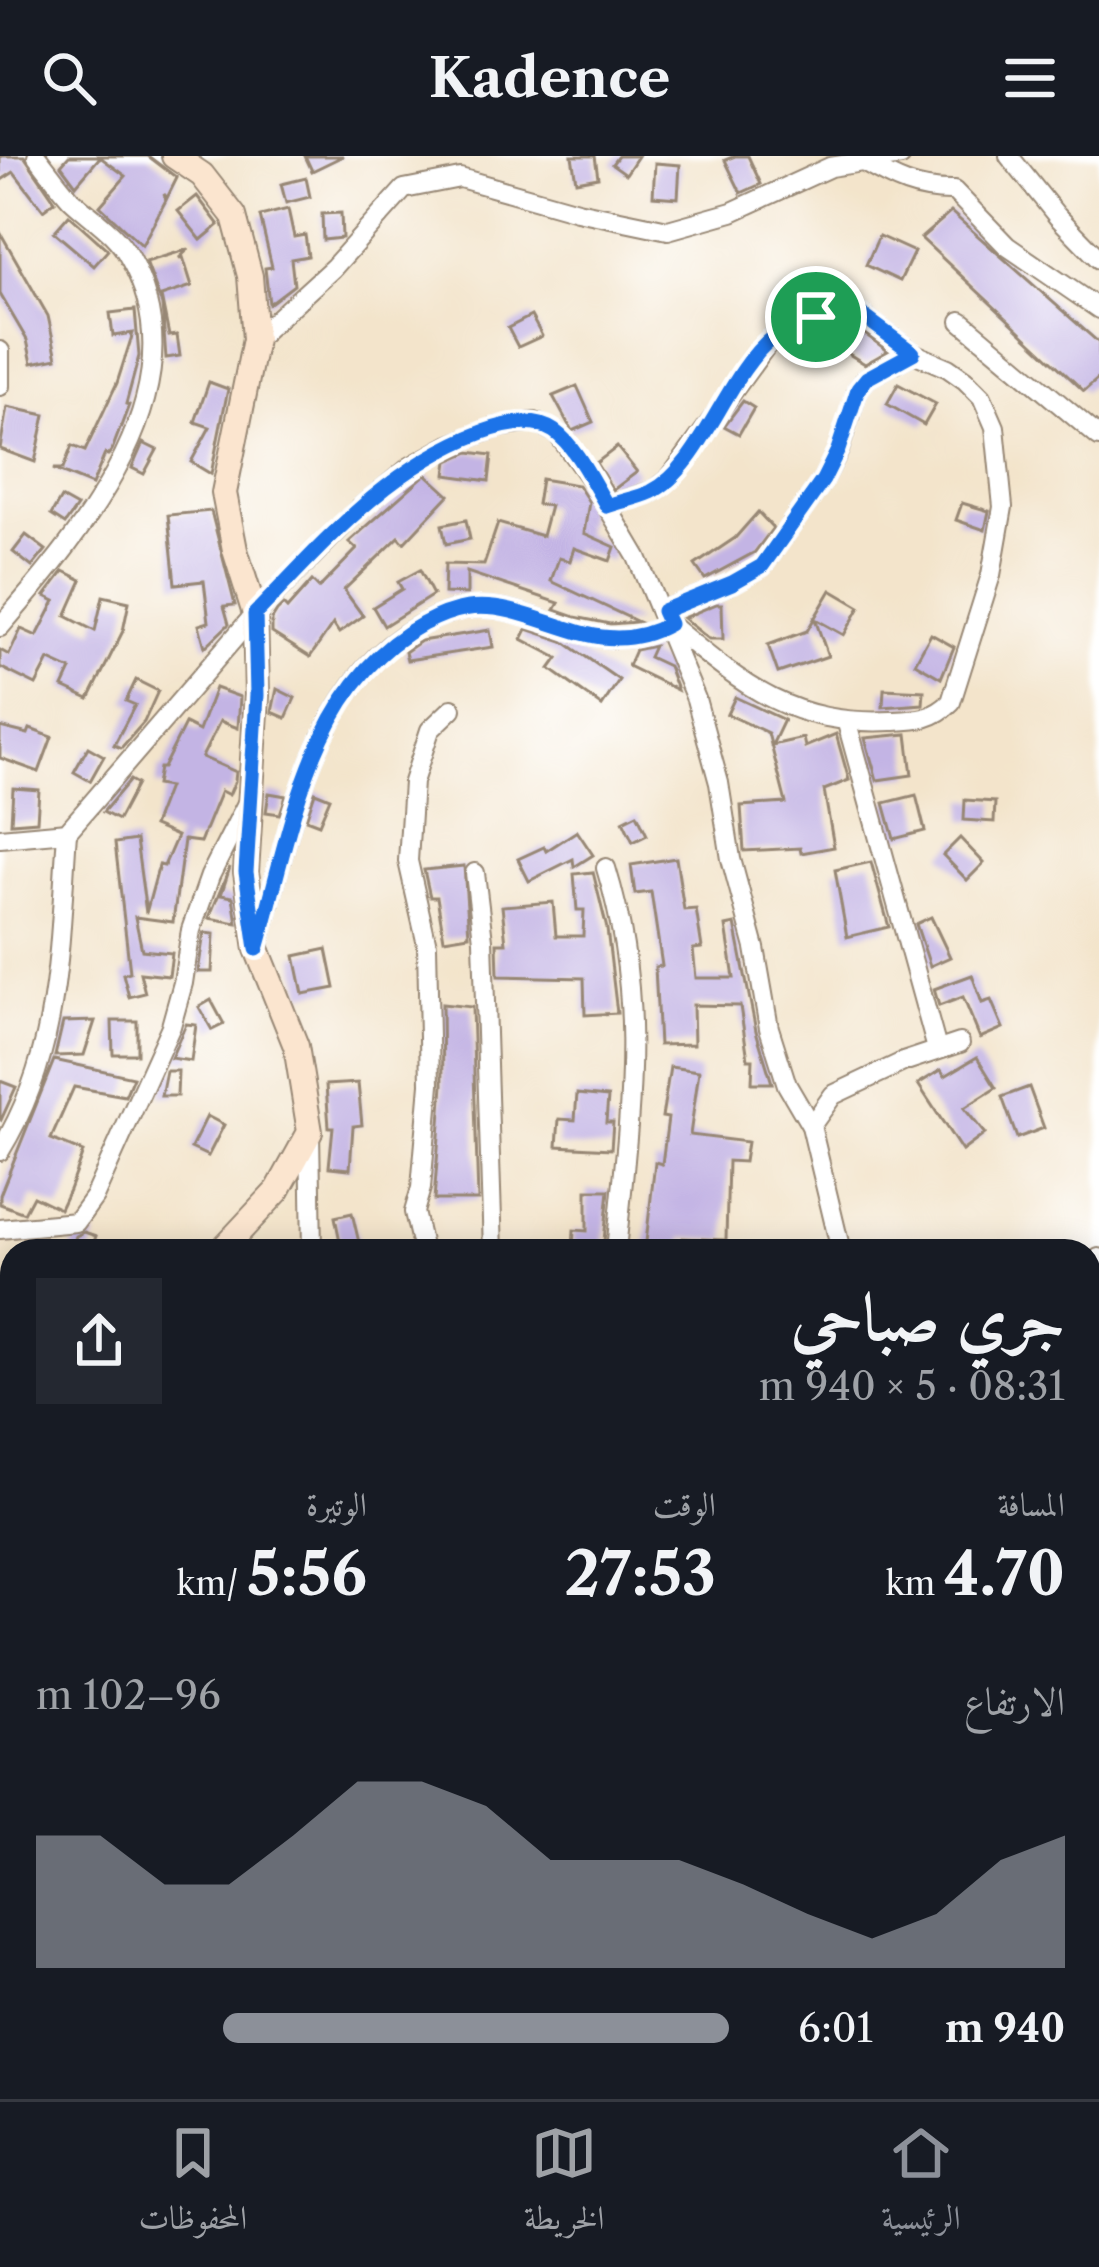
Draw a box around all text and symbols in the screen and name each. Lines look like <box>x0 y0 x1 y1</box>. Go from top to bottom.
icon: search <box>36 45 102 111</box>
text: Kadence <box>429 45 670 111</box>
icon: menu <box>997 45 1063 111</box>
pin <box>765 266 867 368</box>
icon: arrive <box>783 284 849 350</box>
text: جري صباحي <box>791 1276 1065 1357</box>
button: share <box>36 1278 162 1404</box>
text: 08:31 · 5 × 940 m <box>759 1362 1065 1410</box>
text: الوتيرة <box>306 1484 367 1525</box>
text: الوقت <box>653 1484 716 1525</box>
text: المسافة <box>998 1484 1065 1525</box>
text: 5:56 <box>247 1537 367 1611</box>
text: 27:53 <box>564 1537 716 1611</box>
text: 4.70 <box>944 1537 1065 1611</box>
text: /km <box>177 1563 247 1604</box>
text: km <box>885 1563 944 1604</box>
text: 96–102 m <box>36 1671 221 1719</box>
text: الارتفاع <box>964 1677 1065 1725</box>
text: 6:01 <box>798 2004 873 2052</box>
text: 940 m <box>945 2004 1065 2052</box>
tab: المحفوظات <box>138 2120 247 2250</box>
tab: الخريطة <box>524 2120 604 2250</box>
tab: الرئيسية <box>881 2120 961 2250</box>

